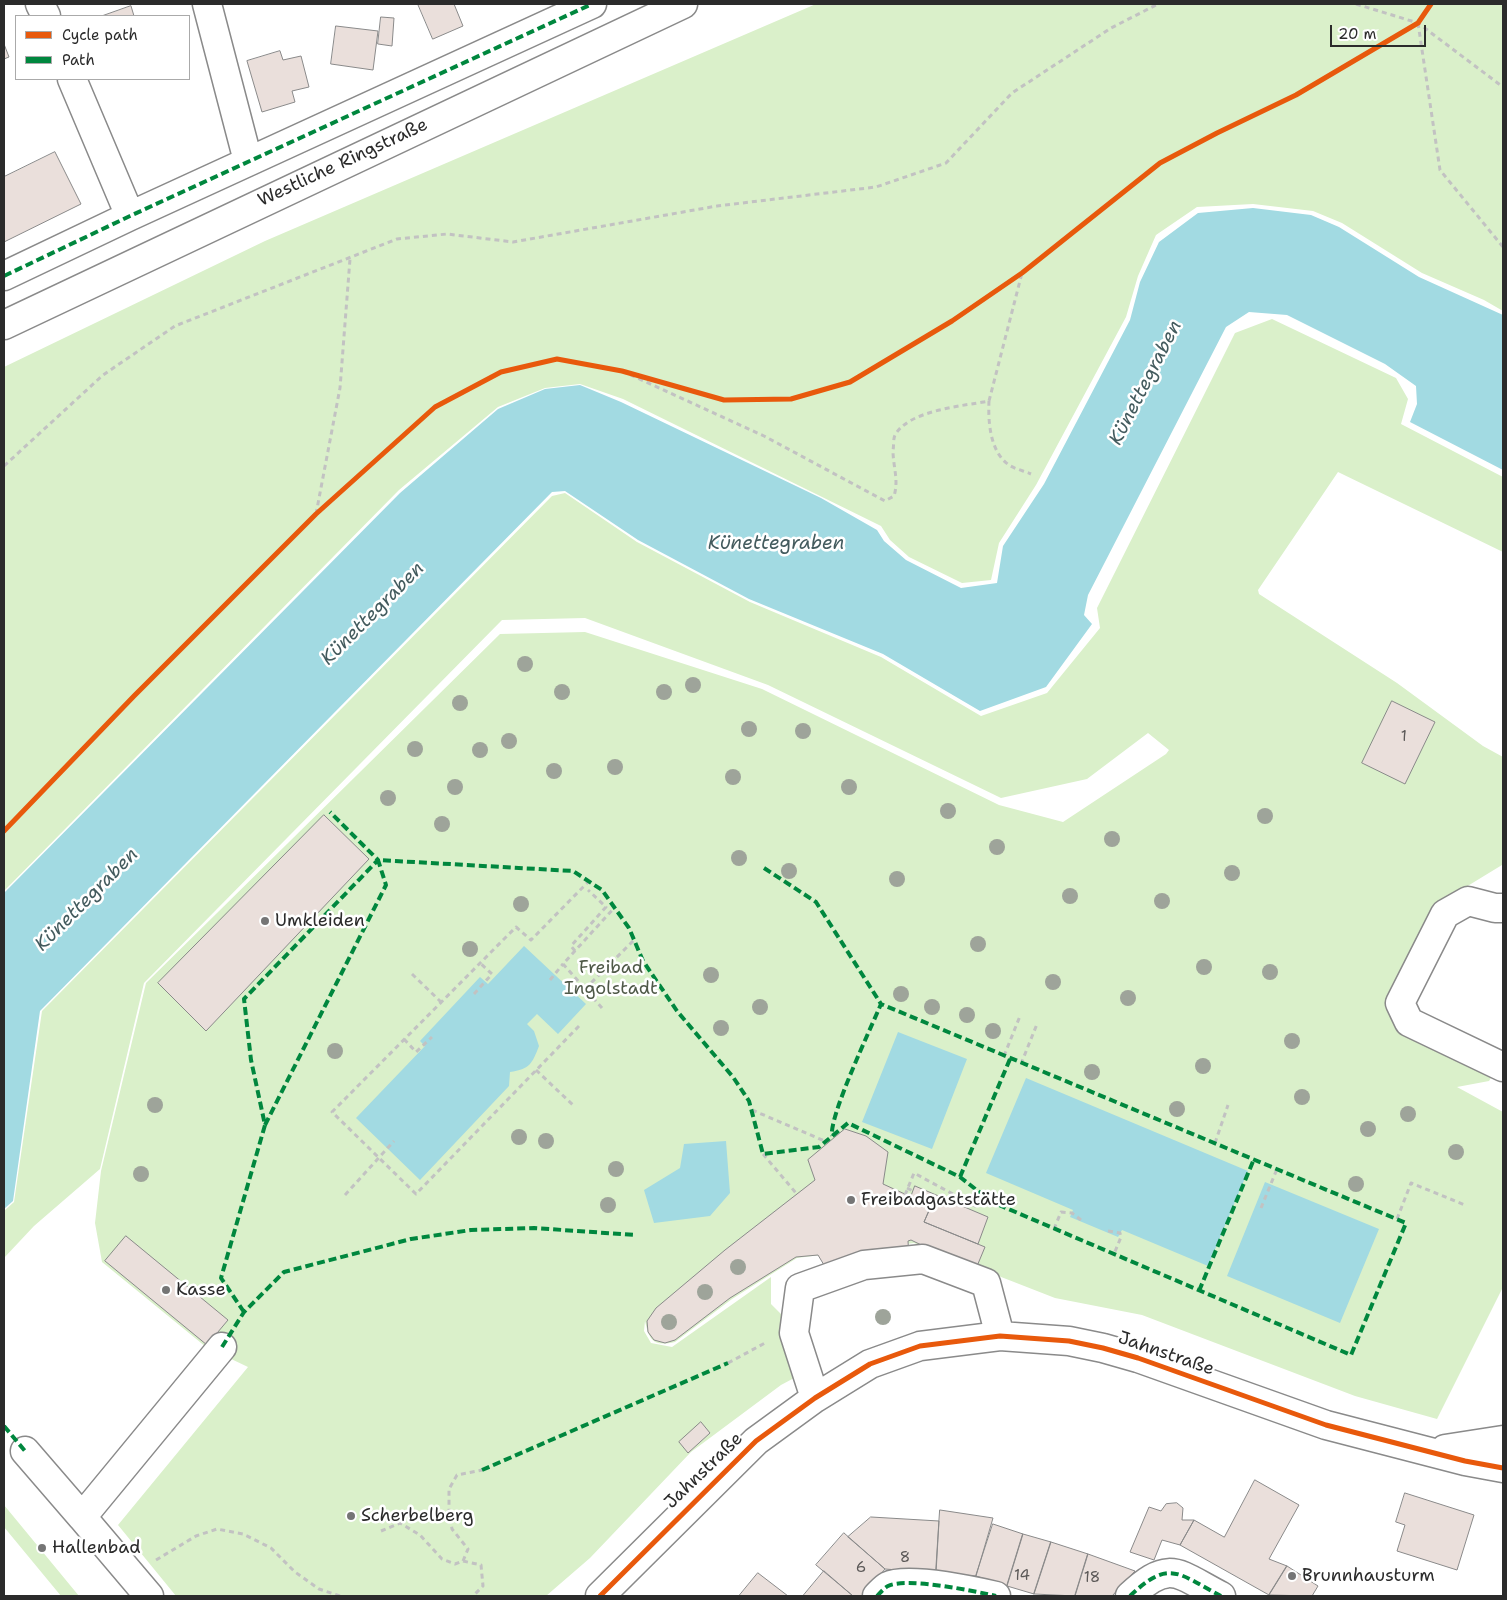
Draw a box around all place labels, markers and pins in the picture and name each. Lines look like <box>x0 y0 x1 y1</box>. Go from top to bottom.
place label: Umkleiden <box>275 910 365 932</box>
marker: Umkleiden <box>259 915 271 927</box>
place label: Freibadgaststätte <box>861 1189 1016 1211</box>
marker: Freibadgaststätte <box>845 1194 857 1206</box>
place label: Kasse <box>176 1279 226 1301</box>
marker: Kasse <box>160 1284 172 1296</box>
place label: Scherbelberg <box>361 1505 474 1527</box>
marker: Scherbelberg <box>345 1510 357 1522</box>
place label: Hallenbad <box>52 1537 141 1559</box>
marker: Hallenbad <box>36 1542 48 1554</box>
place label: Brunnhausturm <box>1302 1565 1435 1587</box>
marker: Brunnhausturm <box>1286 1570 1298 1582</box>

